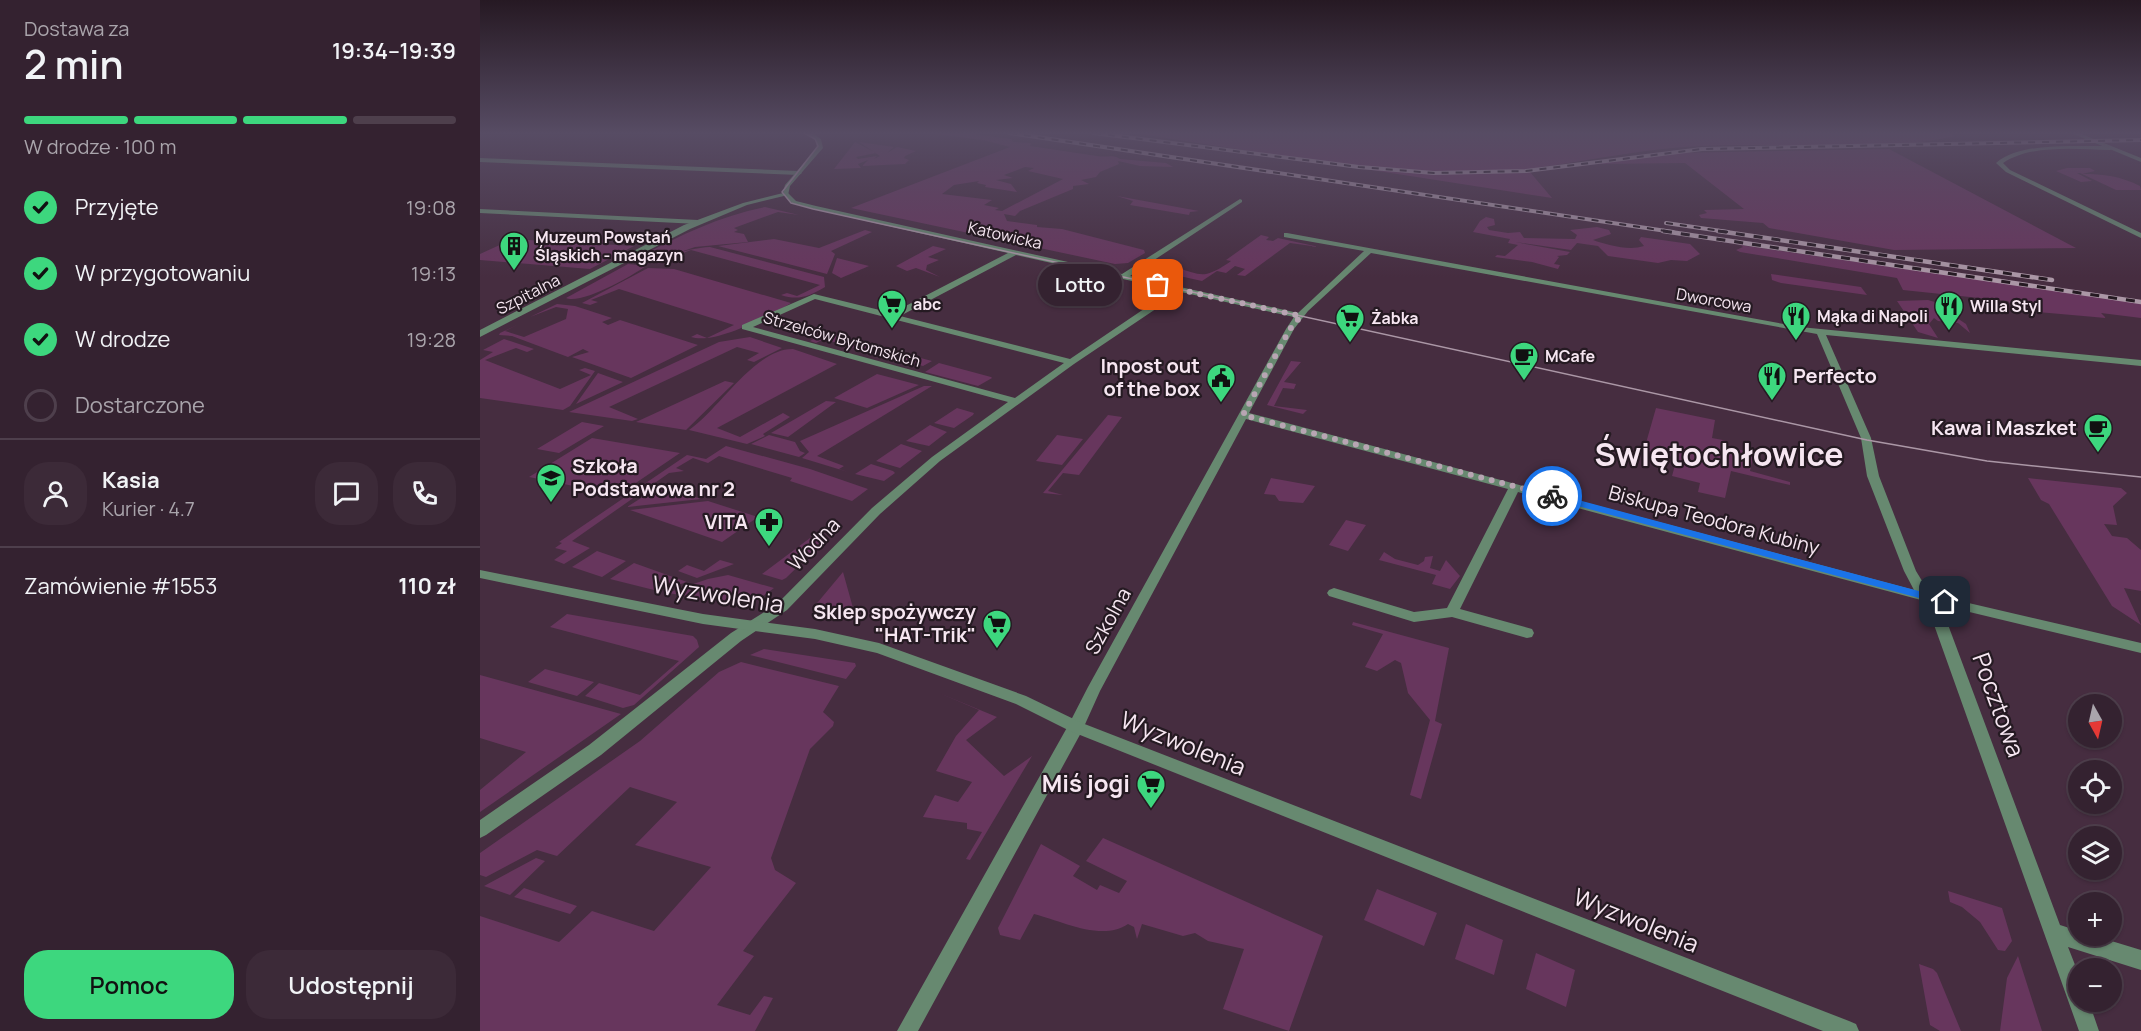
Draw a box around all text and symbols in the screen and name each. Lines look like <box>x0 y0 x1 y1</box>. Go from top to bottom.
text: Dostawa za <box>24 15 129 42</box>
text: 19:34–19:39 <box>332 36 456 66</box>
text: 2 min <box>24 37 123 91</box>
text: W drodze · 100 m <box>24 133 176 160</box>
icon: check <box>24 191 57 224</box>
text: Przyjęte <box>75 192 159 222</box>
text: 19:08 <box>406 194 456 221</box>
street label: Katowicka <box>966 216 1044 254</box>
place label: Muzeum Powstań Śląskich - magazyn <box>535 226 683 266</box>
building icon: Muzeum Powstań Śląskich - magazyn <box>498 230 530 272</box>
icon: check <box>24 257 57 290</box>
text: W przygotowaniu <box>75 258 250 288</box>
pin <box>1132 259 1183 310</box>
text: 19:13 <box>411 260 456 287</box>
callout: Lotto <box>1038 264 1122 306</box>
icon: bag <box>1141 268 1174 301</box>
street label: Szpitalna <box>492 269 564 319</box>
text: Lotto <box>1055 271 1105 298</box>
street label: Dworcowa <box>1675 283 1753 317</box>
supermarket icon: abc <box>876 288 908 330</box>
restaurant icon: Willa Styl <box>1933 290 1965 332</box>
place label: abc <box>913 293 941 315</box>
place label: Willa Styl <box>1970 295 2042 317</box>
restaurant icon: Mąka di Napoli <box>1780 300 1812 342</box>
supermarket icon: Żabka <box>1334 302 1366 344</box>
place label: Mąka di Napoli <box>1817 305 1928 327</box>
street label: Strzelców Bytomskich <box>761 306 923 372</box>
place label: Żabka <box>1371 307 1419 329</box>
icon: check <box>24 323 57 356</box>
text: W drodze <box>75 324 170 354</box>
text: 19:28 <box>407 326 456 353</box>
cafe icon: MCafe <box>1508 340 1540 382</box>
place label: MCafe <box>1545 345 1595 367</box>
place label: Inpost out of the box <box>1100 352 1200 402</box>
restaurant icon: Perfecto <box>1756 360 1788 402</box>
public building icon: Inpost out of the box <box>1205 362 1237 404</box>
place label: Perfecto <box>1793 362 1877 389</box>
text: Dostarczone <box>75 390 205 420</box>
cafe icon: Kawa i Maszket <box>2082 412 2114 454</box>
place label: Kawa i Maszket <box>1931 414 2077 441</box>
district label: Świętochłowice <box>1594 432 1844 476</box>
place label: Szkoła Podstawowa nr 2 <box>572 452 735 502</box>
button: person <box>24 462 87 525</box>
button: chat <box>315 462 378 525</box>
button: phone <box>393 462 456 525</box>
school or university icon: Szkoła Podstawowa nr 2 <box>535 462 567 504</box>
text: Kasia <box>102 465 160 495</box>
courier <box>1522 466 1582 526</box>
street label: Biskupa Teodora Kubiny <box>1606 478 1823 561</box>
icon: bike <box>1536 480 1569 513</box>
text: Kurier · 4.7 <box>102 495 195 522</box>
pharmacy icon: VITA <box>753 506 785 548</box>
place label: VITA <box>704 508 749 535</box>
street label: Wodna <box>782 511 846 576</box>
street label: Wyzwolenia <box>650 567 786 620</box>
text: Zamówienie #1553 <box>24 571 217 601</box>
text: 110 zł <box>398 571 456 601</box>
pin <box>1919 576 1970 627</box>
street label: Szkolna <box>1078 583 1137 659</box>
icon: home <box>1928 585 1961 618</box>
place label: Sklep spożywczy "HAT-Trik" <box>813 598 977 648</box>
supermarket icon: Sklep spożywczy "HAT-Trik" <box>981 608 1013 650</box>
street label: Pocztowa <box>1965 648 2033 761</box>
north arrow <box>2068 694 2122 748</box>
map controls <box>2068 694 2122 1012</box>
street label: Wyzwolenia <box>1116 703 1251 783</box>
button: locate <box>2068 760 2122 814</box>
place label: Miś jogi <box>1042 766 1130 799</box>
supermarket icon: Miś jogi <box>1135 768 1167 810</box>
button: layers <box>2068 826 2122 880</box>
street label: Wyzwolenia <box>1569 880 1704 960</box>
button: + <box>2068 892 2122 946</box>
button: Pomoc <box>24 950 234 1019</box>
button: Udostępnij <box>246 950 456 1019</box>
button: − <box>2068 958 2122 1012</box>

